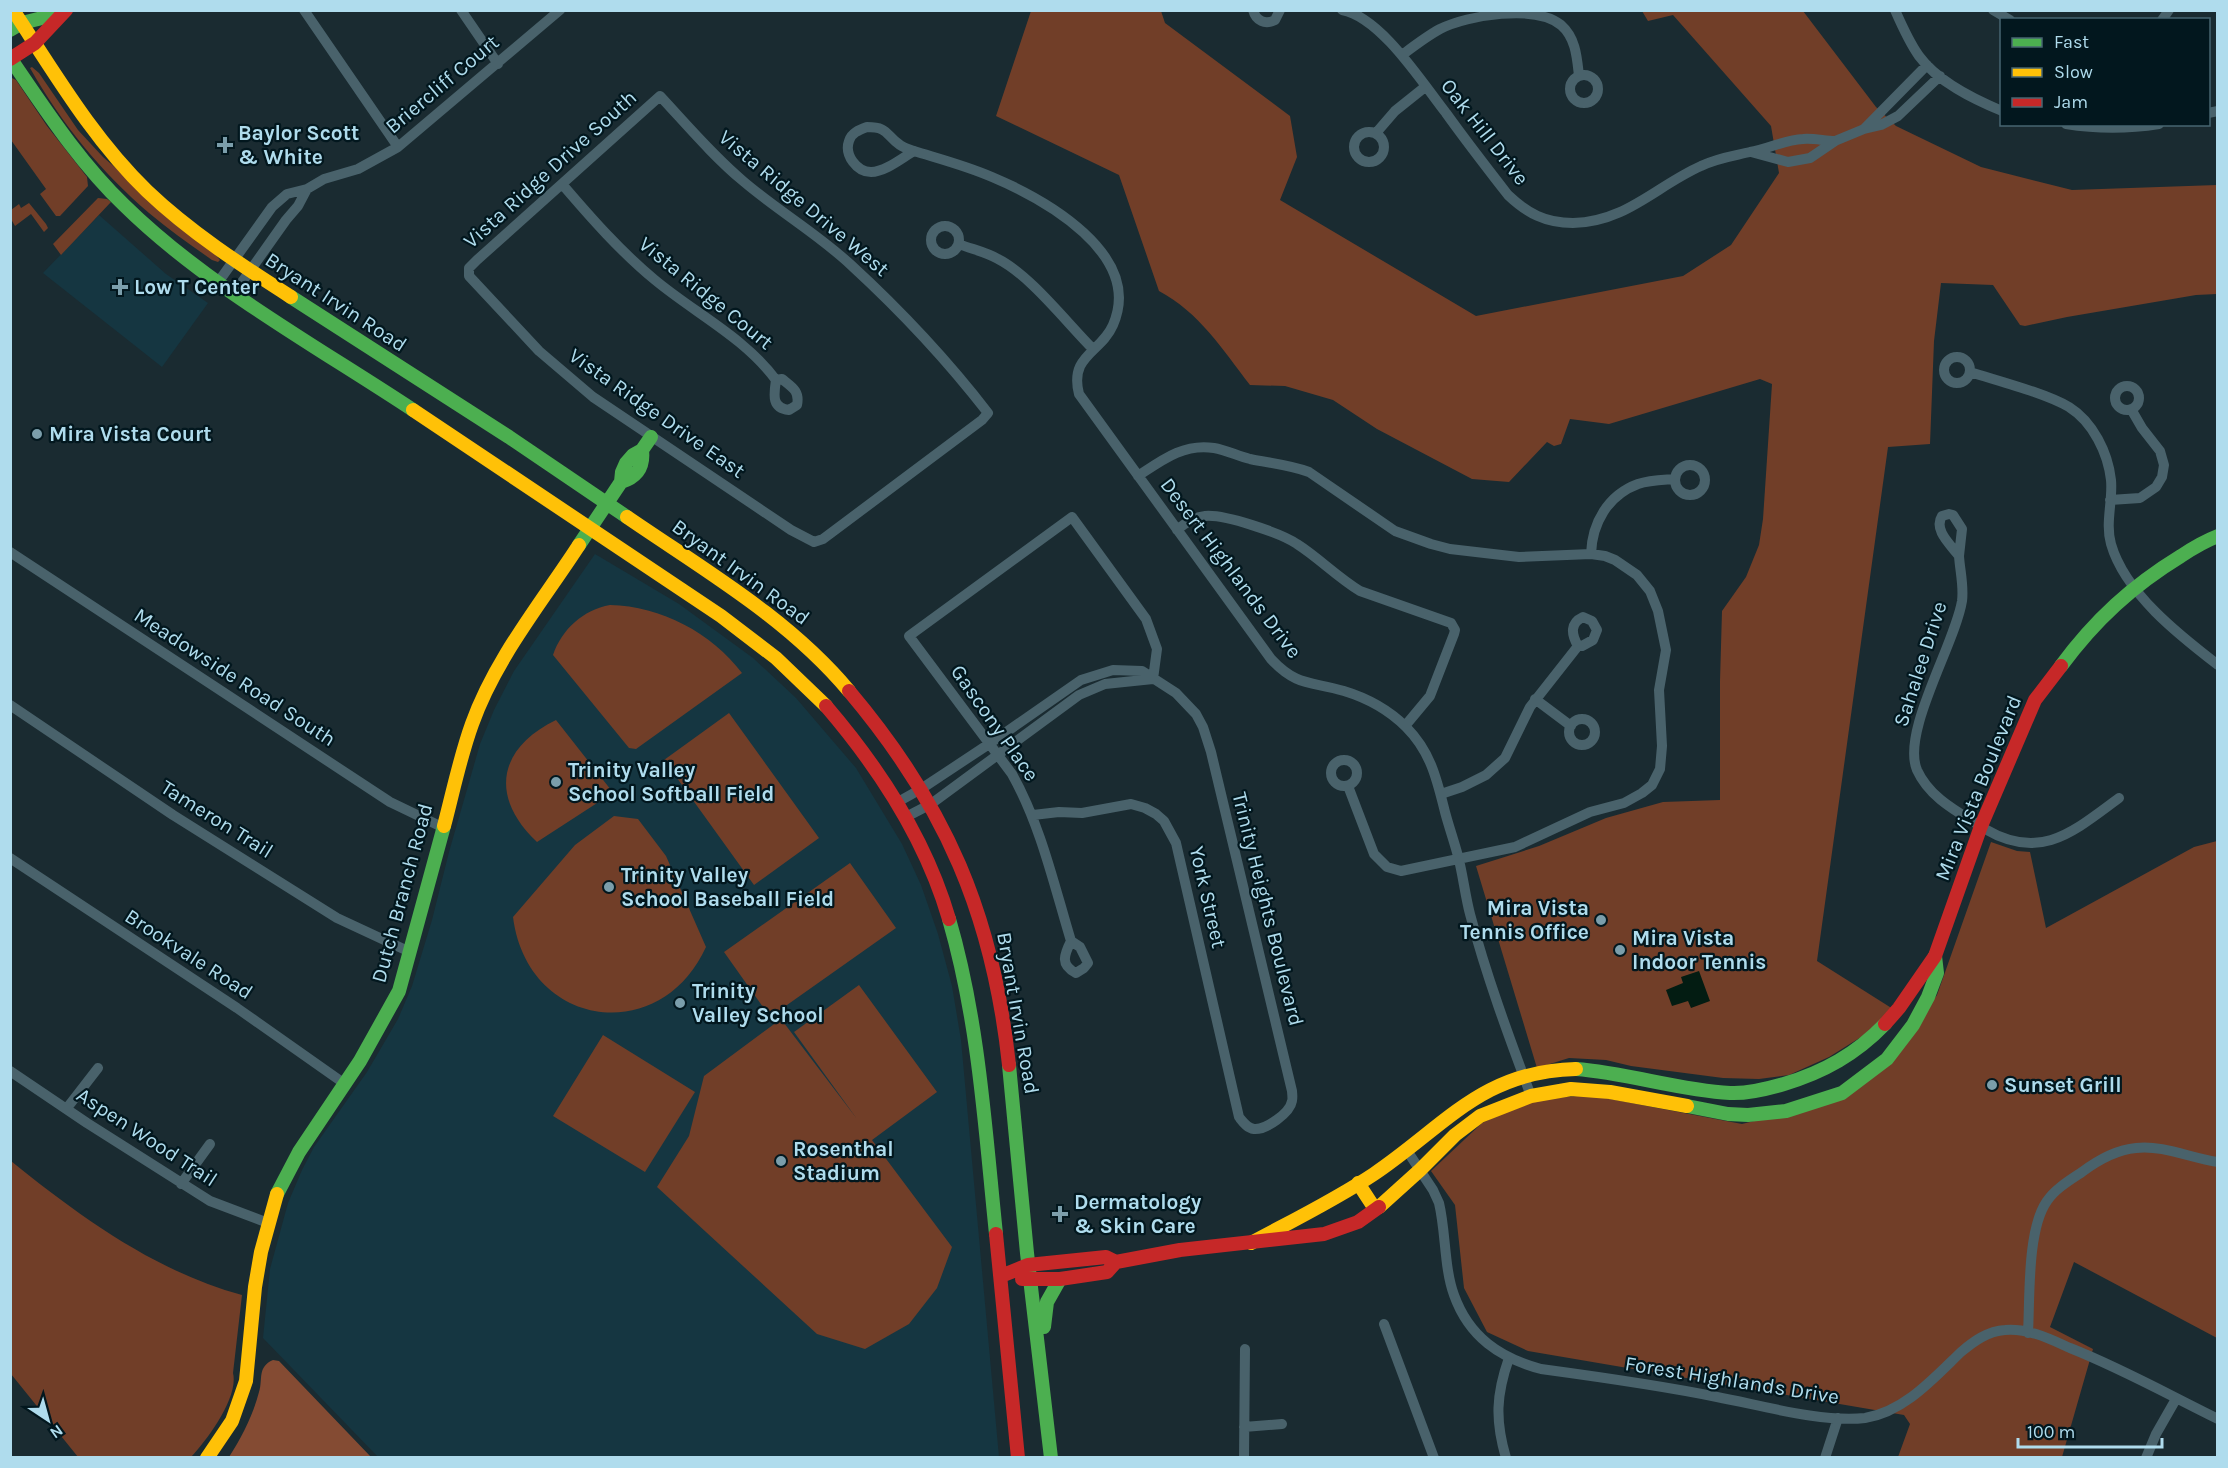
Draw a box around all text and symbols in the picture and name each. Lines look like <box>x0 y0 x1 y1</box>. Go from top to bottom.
legend <box>2000 18 2210 126</box>
street label: Briercliff Court <box>381 30 503 138</box>
text: Fast <box>2054 31 2089 53</box>
text: Slow <box>2054 61 2093 83</box>
street label: Oak Hill Drive <box>1436 74 1534 190</box>
street label: Vista Ridge Drive South <box>459 85 641 253</box>
text: Jam <box>2054 91 2088 113</box>
place label: Baylor Scott & White <box>238 121 359 169</box>
street label: Vista Ridge Drive West <box>714 125 894 281</box>
marker: Baylor Scott & White <box>216 136 234 154</box>
street label: Vista Ridge Court <box>634 232 778 354</box>
street label: Bryant Irvin Road <box>261 247 411 357</box>
place label: Low T Center <box>134 275 260 299</box>
marker: Low T Center <box>111 278 129 296</box>
street label: Vista Ridge Drive East <box>564 343 750 483</box>
place label: Mira Vista Court <box>49 422 211 446</box>
marker: Mira Vista Court <box>30 427 44 441</box>
street label: Desert Highlands Drive <box>1155 473 1307 663</box>
street label: Bryant Irvin Road <box>668 514 814 630</box>
street label: Sahalee Drive <box>1889 598 1951 730</box>
street label: Meadowside Road South <box>130 603 340 751</box>
street label: Gascony Place <box>946 660 1044 786</box>
street label: Mira Vista Boulevard <box>1930 692 2026 884</box>
place label: Trinity Valley School Softball Field <box>568 758 774 806</box>
street label: Tameron Trail <box>157 775 277 863</box>
marker: Trinity Valley School Softball Field <box>549 775 563 789</box>
street label: Trinity Heights Boulevard <box>1227 790 1309 1028</box>
street label: Dutch Branch Road <box>367 801 437 985</box>
street label: York Street <box>1185 844 1231 950</box>
place label: Trinity Valley School Baseball Field <box>621 863 834 911</box>
marker: Trinity Valley School Baseball Field <box>602 880 616 894</box>
place label: Mira Vista Tennis Office <box>1460 896 1589 944</box>
street label: Brookvale Road <box>121 904 257 1004</box>
marker: Mira Vista Tennis Office <box>1594 913 1608 927</box>
place label: Mira Vista Indoor Tennis <box>1632 926 1766 974</box>
street label: Bryant Irvin Road <box>992 930 1044 1096</box>
marker: Mira Vista Indoor Tennis <box>1613 943 1627 957</box>
place label: Trinity Valley School <box>692 979 824 1027</box>
marker: Trinity Valley School <box>673 996 687 1010</box>
place label: Sunset Grill <box>2004 1073 2122 1097</box>
marker: Sunset Grill <box>1985 1078 1999 1092</box>
street label: Aspen Wood Trail <box>72 1083 222 1191</box>
place label: Rosenthal Stadium <box>793 1137 894 1185</box>
marker: Rosenthal Stadium <box>774 1154 788 1168</box>
place label: Dermatology & Skin Care <box>1074 1190 1202 1238</box>
marker: Dermatology & Skin Care <box>1051 1205 1069 1223</box>
street label: Forest Highlands Drive <box>1623 1351 1841 1409</box>
north arrow <box>18 1390 78 1450</box>
scale bar <box>2018 1411 2162 1449</box>
text: N <box>46 1421 67 1443</box>
text: 100 m <box>2027 1421 2075 1443</box>

